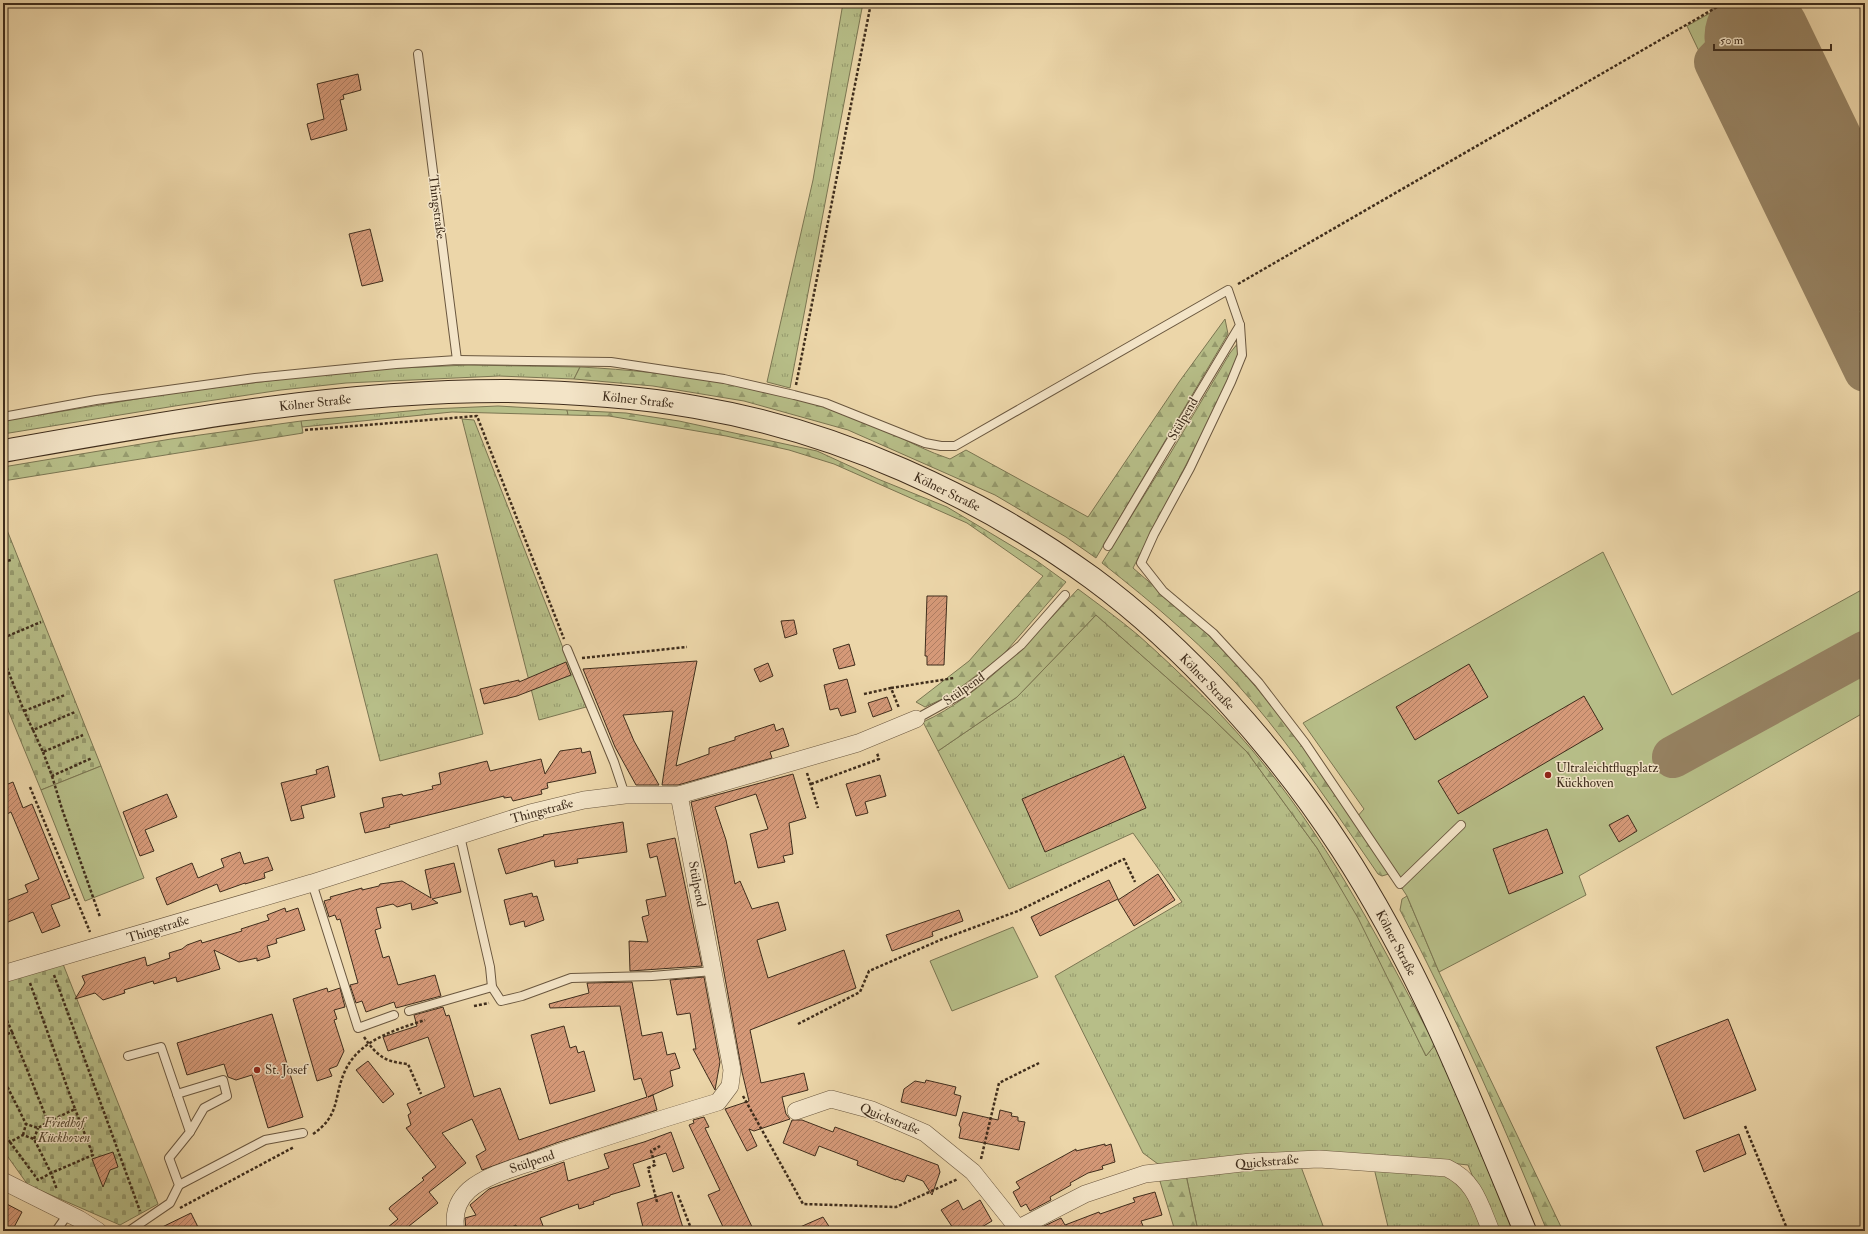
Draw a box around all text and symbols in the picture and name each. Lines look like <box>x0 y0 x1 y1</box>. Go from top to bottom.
scale bar <box>1714 26 1831 52</box>
text: 50 m <box>1720 33 1744 48</box>
street label: Thingstraße <box>425 174 449 240</box>
street label: Kölner Straße <box>601 388 675 412</box>
street label: Kölner Straße <box>278 391 352 415</box>
street label: Stülpend <box>1164 394 1203 444</box>
street label: Kölner Straße <box>911 469 983 515</box>
street label: Kölner Straße <box>1176 650 1238 714</box>
street label: Stülpend <box>940 669 989 710</box>
place label: Ultraleichtflugplatz Kückhoven <box>1556 760 1659 791</box>
marker: Ultraleichtflugplatz Kückhoven <box>1543 770 1553 780</box>
street label: Thingstraße <box>509 795 576 827</box>
street label: Stülpend <box>684 860 709 909</box>
street label: Kölner Straße <box>1372 907 1420 979</box>
street label: Thingstraße <box>125 912 192 946</box>
place label: St. Josef <box>265 1062 309 1078</box>
marker: St. Josef <box>252 1065 262 1075</box>
street label: Quickstraße <box>857 1100 923 1139</box>
park label: Friedhof Kückhoven <box>37 1115 90 1146</box>
street label: Stülpend <box>507 1147 558 1178</box>
street label: Quickstraße <box>1235 1151 1300 1173</box>

